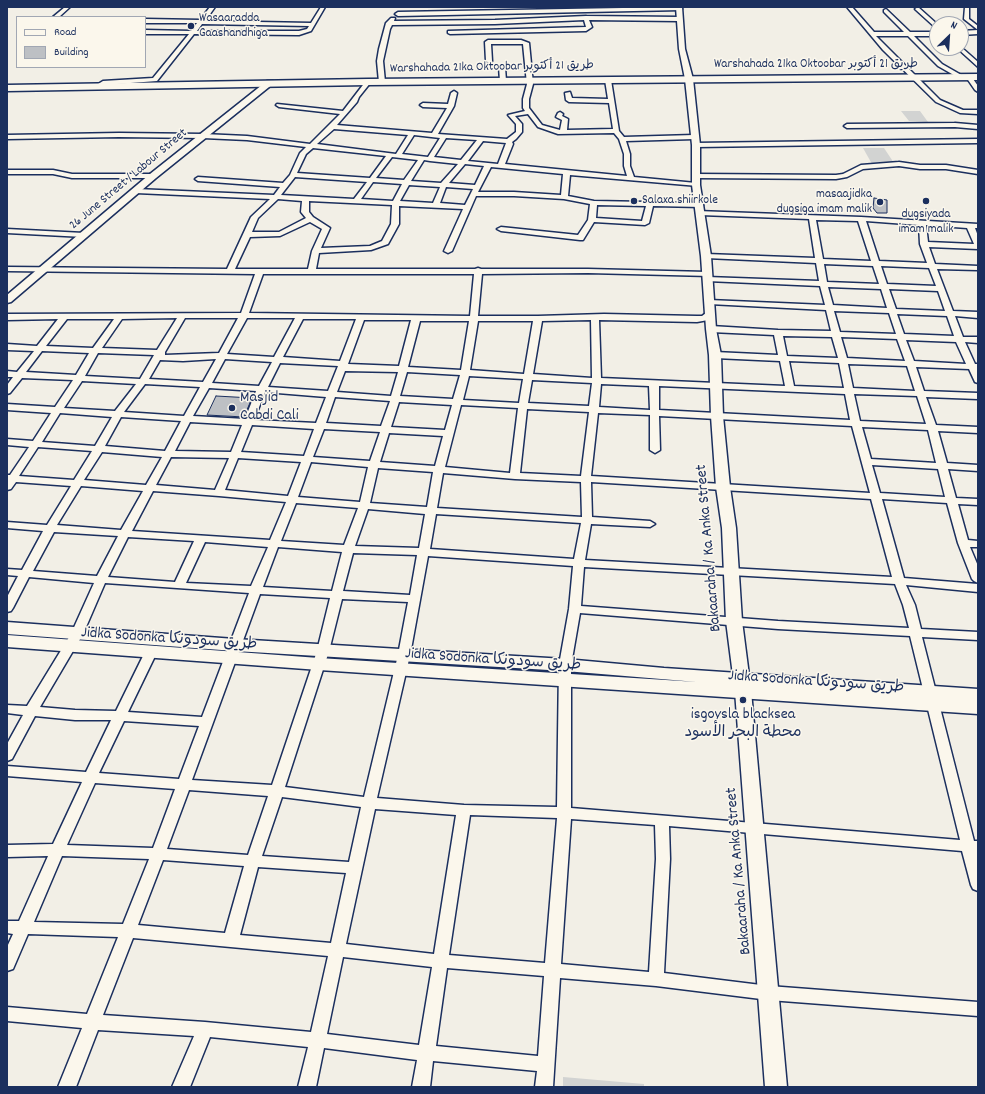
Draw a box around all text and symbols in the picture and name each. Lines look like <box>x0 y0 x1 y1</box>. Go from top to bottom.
place label: Wasaaradda Gaashandhiga <box>199 11 268 42</box>
legend <box>16 16 146 68</box>
north arrow <box>929 16 969 56</box>
text: N <box>948 18 959 34</box>
marker: Wasaaradda Gaashandhiga <box>186 21 196 31</box>
text: Road <box>54 24 76 41</box>
text: Building <box>54 44 89 61</box>
street label: Warshahada 21ka Oktoobar طريق 21 أكتوبر <box>714 57 918 73</box>
street label: Warshahada 21ka Oktoobar طريق 21 أكتوبر <box>390 58 594 78</box>
street label: 26 June Street / Labour Street <box>67 126 191 234</box>
place label: masaajidka dugsiga imam malik <box>777 187 872 218</box>
place label: Salaxa shiirkole <box>642 193 718 209</box>
marker: Salaxa shiirkole <box>629 196 639 206</box>
marker: dugsiyada imam malik <box>921 196 931 206</box>
marker: masaajidka dugsiga imam malik <box>875 197 885 207</box>
place label: dugsiyada imam malik <box>898 207 954 238</box>
place label: Masjid Cabdi Cali <box>240 389 299 427</box>
marker: Masjid Cabdi Cali <box>227 403 237 413</box>
street label: Bakaaraha / Ka Anka Street <box>693 463 727 633</box>
street label: Jidka Sodonka طريق سودونكا <box>80 624 258 656</box>
street label: Jidka Sodonka طريق سودونكا <box>404 645 582 677</box>
street label: Jidka Sodonka طريق سودونكا <box>727 667 905 699</box>
marker: isgoysla blacksea محطة البحر الأسود <box>738 695 748 705</box>
place label: isgoysla blacksea محطة البحر الأسود <box>685 706 801 744</box>
street label: Bakaaraha / Ka Anka Street <box>723 786 757 956</box>

